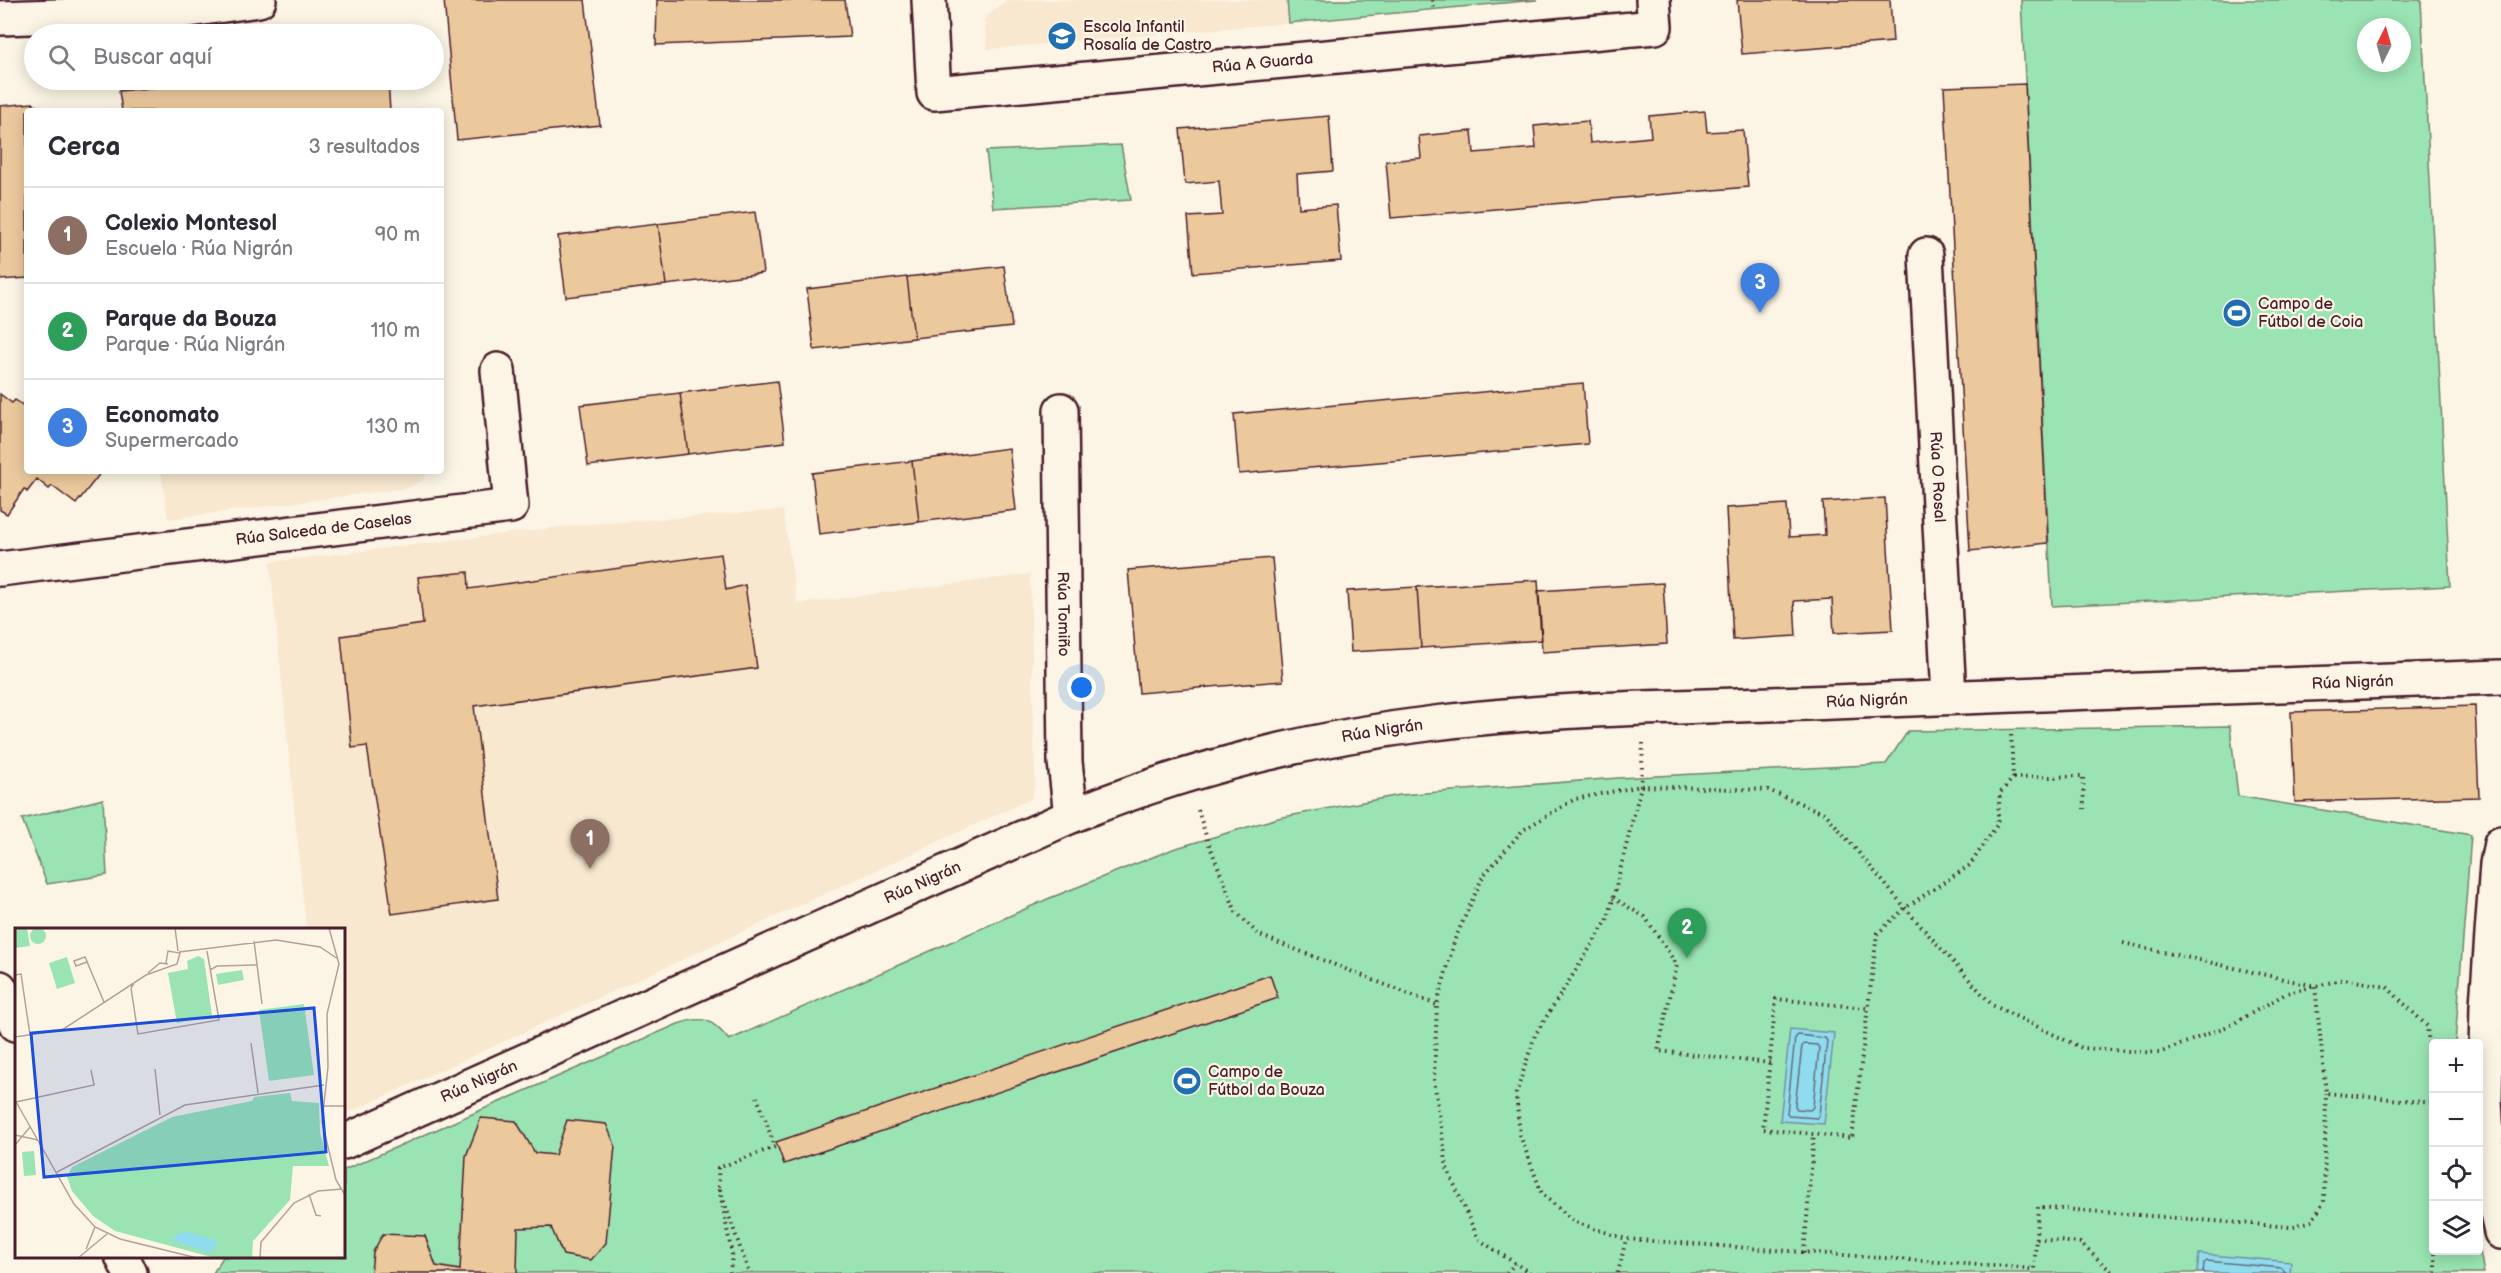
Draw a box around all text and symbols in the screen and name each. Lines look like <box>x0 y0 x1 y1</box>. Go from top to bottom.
place label: Escola Infantil Rosalía de Castro <box>1083 18 1212 55</box>
north arrow <box>2357 18 2411 72</box>
school or university icon: Escola Infantil Rosalía de Castro <box>1046 20 1078 52</box>
search box <box>24 24 444 90</box>
icon: search <box>45 41 78 74</box>
text: Buscar aquí <box>93 44 212 71</box>
street label: Rúa A Guarda <box>1211 49 1314 77</box>
text: Cerca <box>48 132 120 163</box>
text: 3 resultados <box>309 135 420 159</box>
text: Colexio Montesol <box>105 210 277 237</box>
text: 1 <box>63 223 72 247</box>
text: 90 m <box>375 223 420 247</box>
text: Escuela · Rúa Nigrán <box>105 237 293 261</box>
pin: 3 <box>1740 264 1780 313</box>
place label: Campo de Fútbol de Coia <box>2258 295 2363 332</box>
sports icon: Campo de Fútbol de Coia <box>2221 297 2253 329</box>
text: Parque da Bouza <box>105 306 277 333</box>
text: 2 <box>62 319 73 343</box>
text: 110 m <box>371 319 420 343</box>
text: Parque · Rúa Nigrán <box>105 333 285 357</box>
text: Economato <box>105 402 219 429</box>
text: 3 <box>62 415 73 439</box>
text: 130 m <box>366 415 420 439</box>
text: Supermercado <box>105 429 239 453</box>
street label: Rúa O Rosal <box>1926 431 1949 523</box>
street label: Rúa Salceda de Caselas <box>234 509 413 549</box>
street label: Rúa Tomiño <box>1053 571 1073 657</box>
street label: Rúa Nigrán <box>2311 671 2394 693</box>
your location <box>1067 673 1096 702</box>
street label: Rúa Nigrán <box>1825 690 1908 712</box>
street label: Rúa Nigrán <box>1340 715 1424 747</box>
pin: 1 <box>570 820 610 869</box>
street label: Rúa Nigrán <box>881 857 964 908</box>
pin: 2 <box>1668 908 1706 958</box>
inset map <box>15 928 345 1258</box>
map controls <box>2429 1039 2483 1255</box>
button: + <box>2429 1039 2483 1093</box>
street label: Rúa Nigrán <box>438 1056 520 1107</box>
place label: Campo de Fútbol da Bouza <box>1208 1063 1325 1100</box>
sports icon: Campo de Fútbol da Bouza <box>1171 1065 1203 1097</box>
button: − <box>2429 1093 2483 1147</box>
button: locate <box>2429 1147 2483 1201</box>
button: layers <box>2429 1201 2483 1255</box>

